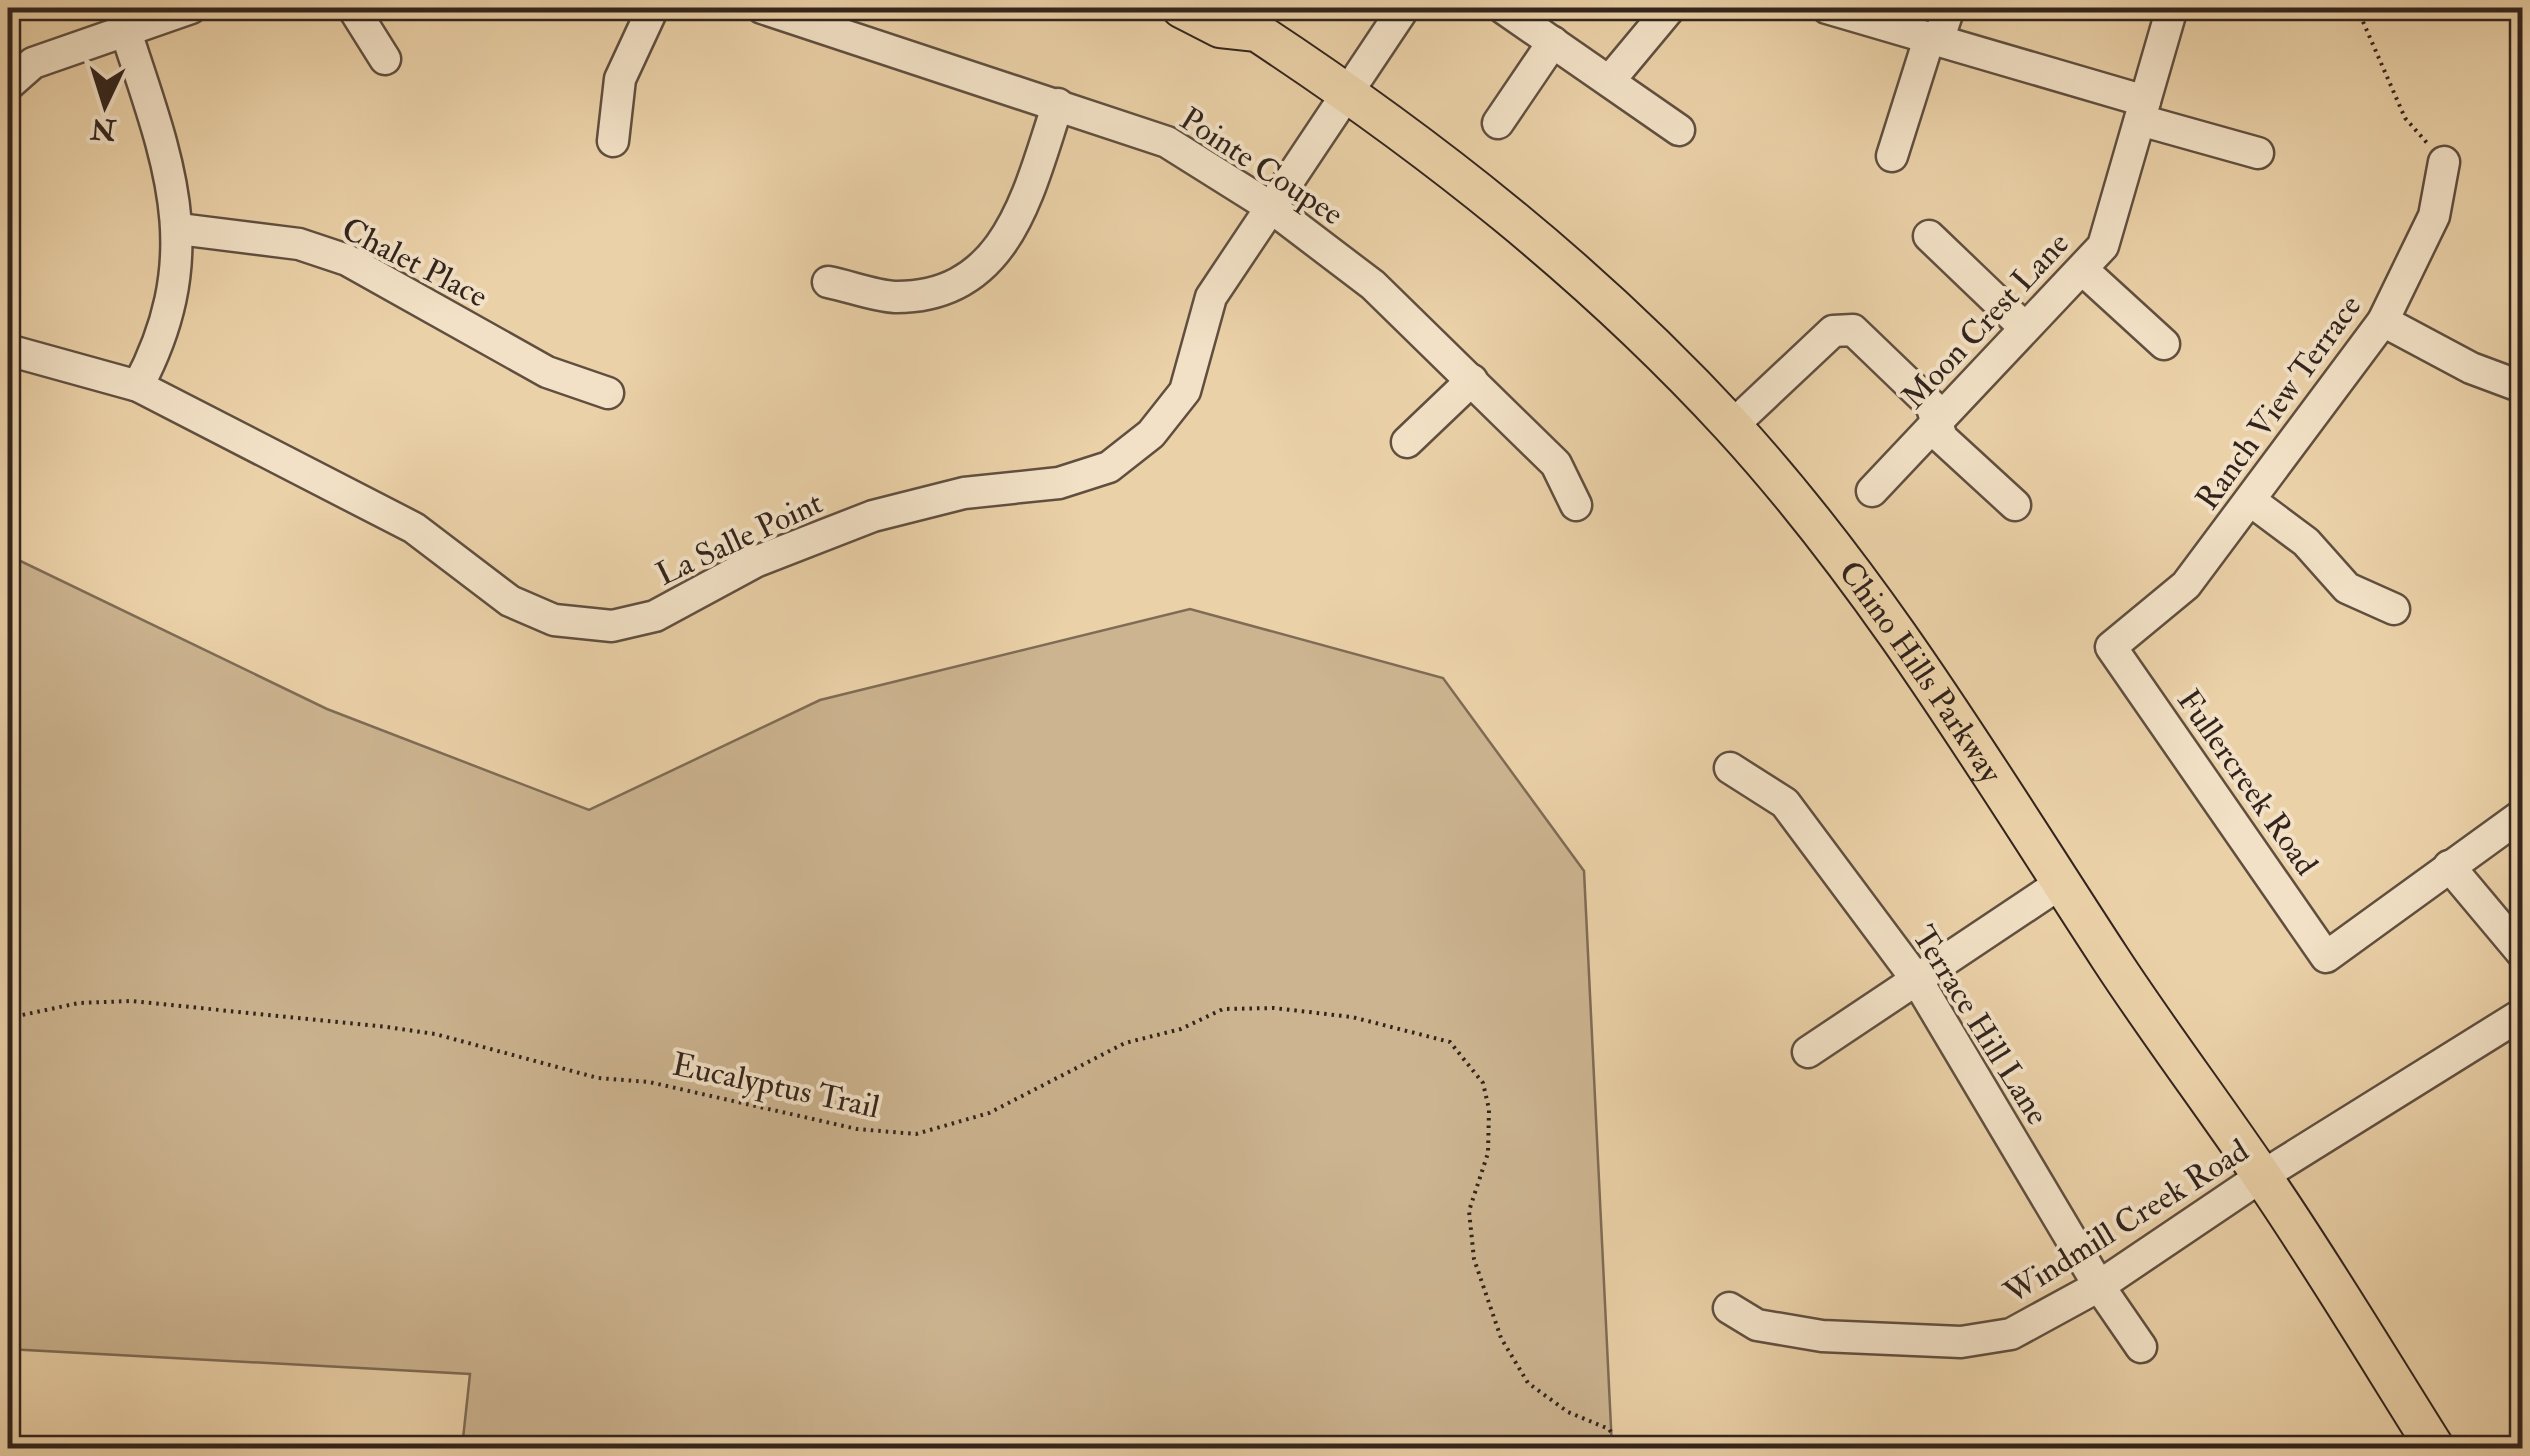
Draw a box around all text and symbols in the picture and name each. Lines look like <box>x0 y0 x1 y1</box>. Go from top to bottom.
north arrow <box>55 55 155 155</box>
street label: Pointe Coupee <box>1172 99 1351 234</box>
text: N <box>89 110 118 147</box>
street label: Chalet Place <box>335 209 494 317</box>
street label: Moon Crest Lane <box>1894 224 2078 417</box>
street label: Ranch View Terrace <box>2187 287 2370 518</box>
street label: La Salle Point <box>650 483 829 595</box>
street label: Chino Hills Parkway <box>1830 553 2011 791</box>
street label: Fullercreek Road <box>2168 682 2326 883</box>
street label: Terrace Hill Lane <box>1903 919 2057 1132</box>
street label: Eucalyptus Trail <box>669 1045 883 1127</box>
street label: Windmill Creek Road <box>1996 1130 2256 1314</box>

